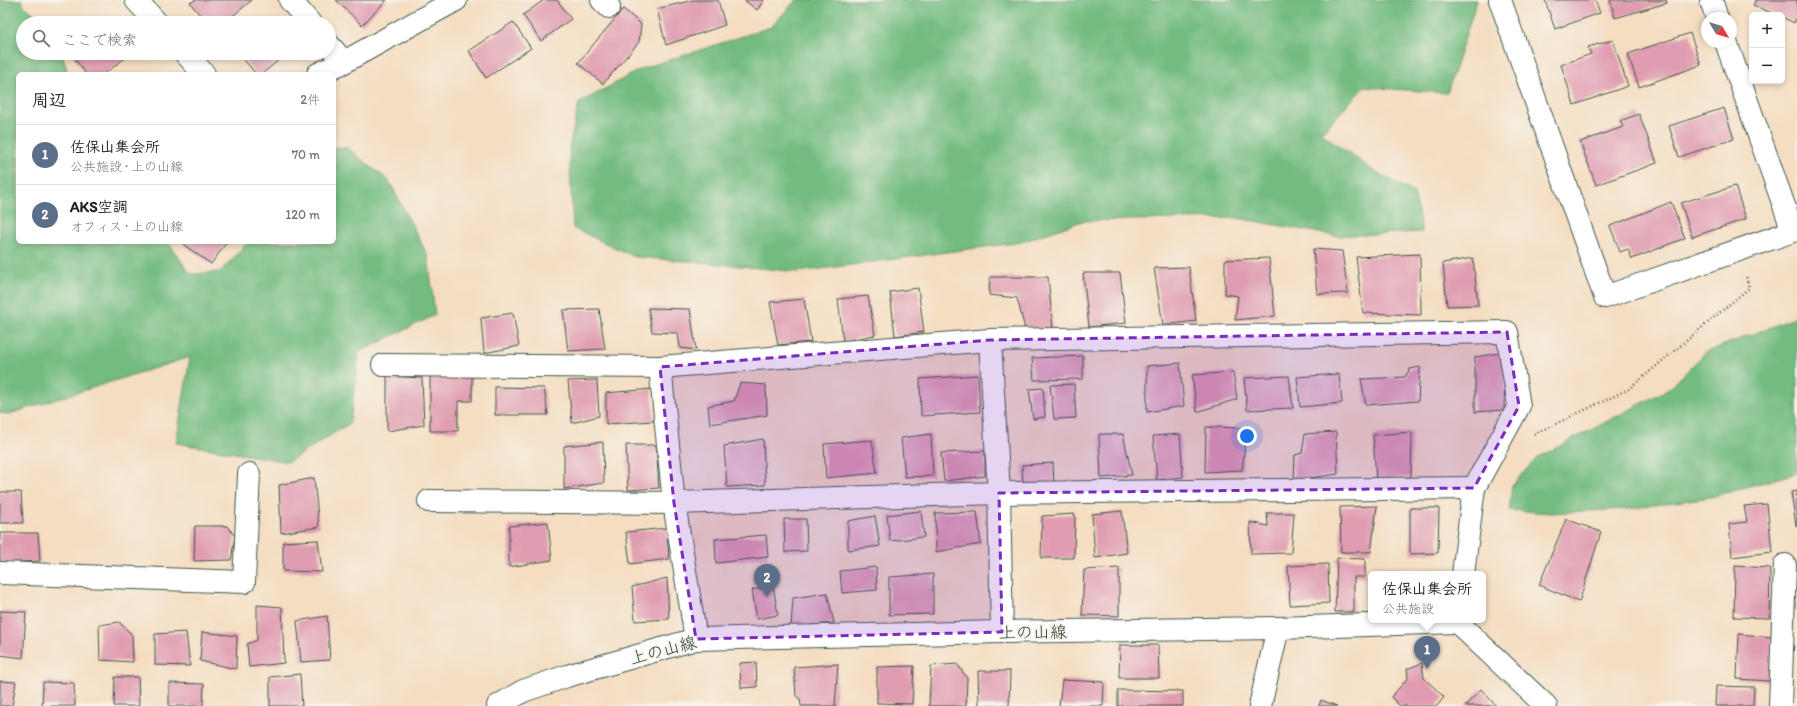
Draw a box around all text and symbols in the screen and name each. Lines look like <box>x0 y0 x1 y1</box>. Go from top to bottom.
north arrow <box>1701 12 1737 48</box>
map controls <box>1749 12 1785 84</box>
button: + <box>1749 12 1785 48</box>
search box <box>16 16 336 60</box>
icon: search <box>30 27 52 49</box>
text: ここで検索 <box>62 31 137 49</box>
button: − <box>1749 48 1785 84</box>
text: 周辺 <box>32 90 66 110</box>
text: 2件 <box>300 92 320 107</box>
text: 佐保山集会所 <box>70 138 160 156</box>
text: 1 <box>42 147 48 162</box>
text: 70 m <box>292 147 320 162</box>
text: 公共施設 · 上の山線 <box>70 159 183 174</box>
text: AKS空調 <box>70 198 128 216</box>
text: 2 <box>42 207 48 222</box>
text: 120 m <box>285 207 320 222</box>
text: オフィス · 上の山線 <box>70 219 183 234</box>
your location <box>1237 426 1257 446</box>
pin: 2 <box>754 564 780 597</box>
popup <box>1368 571 1486 623</box>
text: 佐保山集会所 <box>1382 580 1472 598</box>
text: 公共施設 <box>1382 601 1434 616</box>
street label: 上の山線 <box>999 621 1067 643</box>
street label: 上の山線 <box>628 632 698 668</box>
pin: 1 <box>1414 636 1440 669</box>

